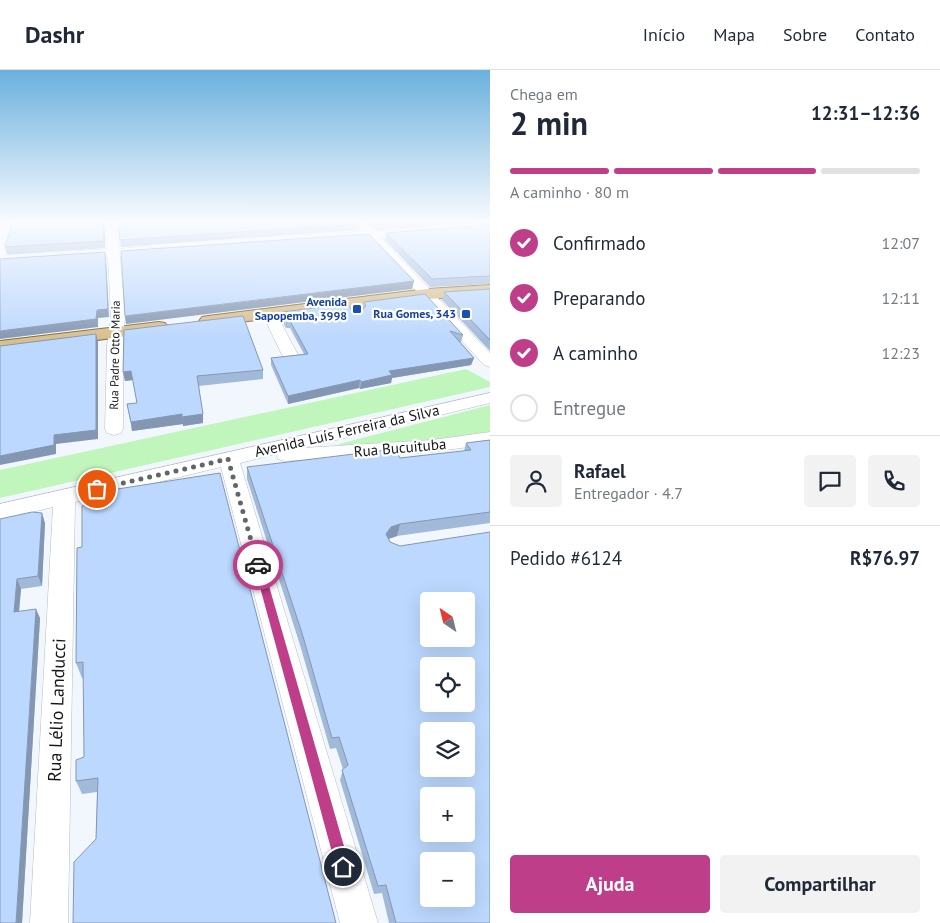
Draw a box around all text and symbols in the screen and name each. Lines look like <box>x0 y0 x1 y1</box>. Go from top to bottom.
text: Dashr <box>25 19 84 50</box>
text: Início <box>643 23 685 46</box>
text: Mapa <box>713 23 755 46</box>
text: Sobre <box>783 23 827 46</box>
text: Contato <box>855 23 915 46</box>
text: Chega em <box>510 84 578 104</box>
text: 12:31–12:36 <box>811 101 920 125</box>
text: 2 min <box>510 102 588 144</box>
text: A caminho · 80 m <box>510 182 629 202</box>
icon: check <box>510 229 538 257</box>
text: Confirmado <box>553 231 646 255</box>
text: 12:07 <box>882 233 920 253</box>
icon: check <box>510 284 538 312</box>
text: Preparando <box>553 286 645 310</box>
text: 12:11 <box>882 288 920 308</box>
place label: Avenida Sapopemba, 3998 <box>255 294 347 323</box>
street label: Rua Padre Otto Maria <box>106 300 123 410</box>
marker: Avenida Sapopemba, 3998 <box>351 303 363 315</box>
place label: Rua Gomes, 343 <box>373 306 456 321</box>
marker: Rua Gomes, 343 <box>460 308 472 320</box>
icon: check <box>510 339 538 367</box>
text: A caminho <box>553 341 638 365</box>
text: 12:23 <box>882 343 920 363</box>
text: Entregue <box>553 396 626 420</box>
street label: Avenida Luís Ferreira da Silva <box>253 400 441 461</box>
street label: Rua Bucuituba <box>353 434 447 461</box>
button: person <box>510 455 562 507</box>
button: chat <box>804 455 856 507</box>
button: phone <box>868 455 920 507</box>
text: Rafael <box>574 459 626 483</box>
pin <box>76 468 118 510</box>
icon: bag <box>83 475 111 503</box>
text: Entregador · 4.7 <box>574 483 683 503</box>
courier <box>233 540 283 590</box>
text: Pedido #6124 <box>510 546 622 570</box>
text: R$76.97 <box>850 546 920 570</box>
icon: car <box>244 551 272 579</box>
north arrow <box>420 592 475 648</box>
map controls <box>420 592 475 907</box>
street label: Rua Lélio Landucci <box>43 638 70 782</box>
button: locate <box>420 657 475 712</box>
button: layers <box>420 722 475 777</box>
button: + <box>420 787 475 842</box>
pin <box>322 846 364 888</box>
button: − <box>420 852 475 907</box>
icon: home <box>329 853 357 881</box>
button: Ajuda <box>510 855 710 913</box>
button: Compartilhar <box>720 855 920 913</box>

